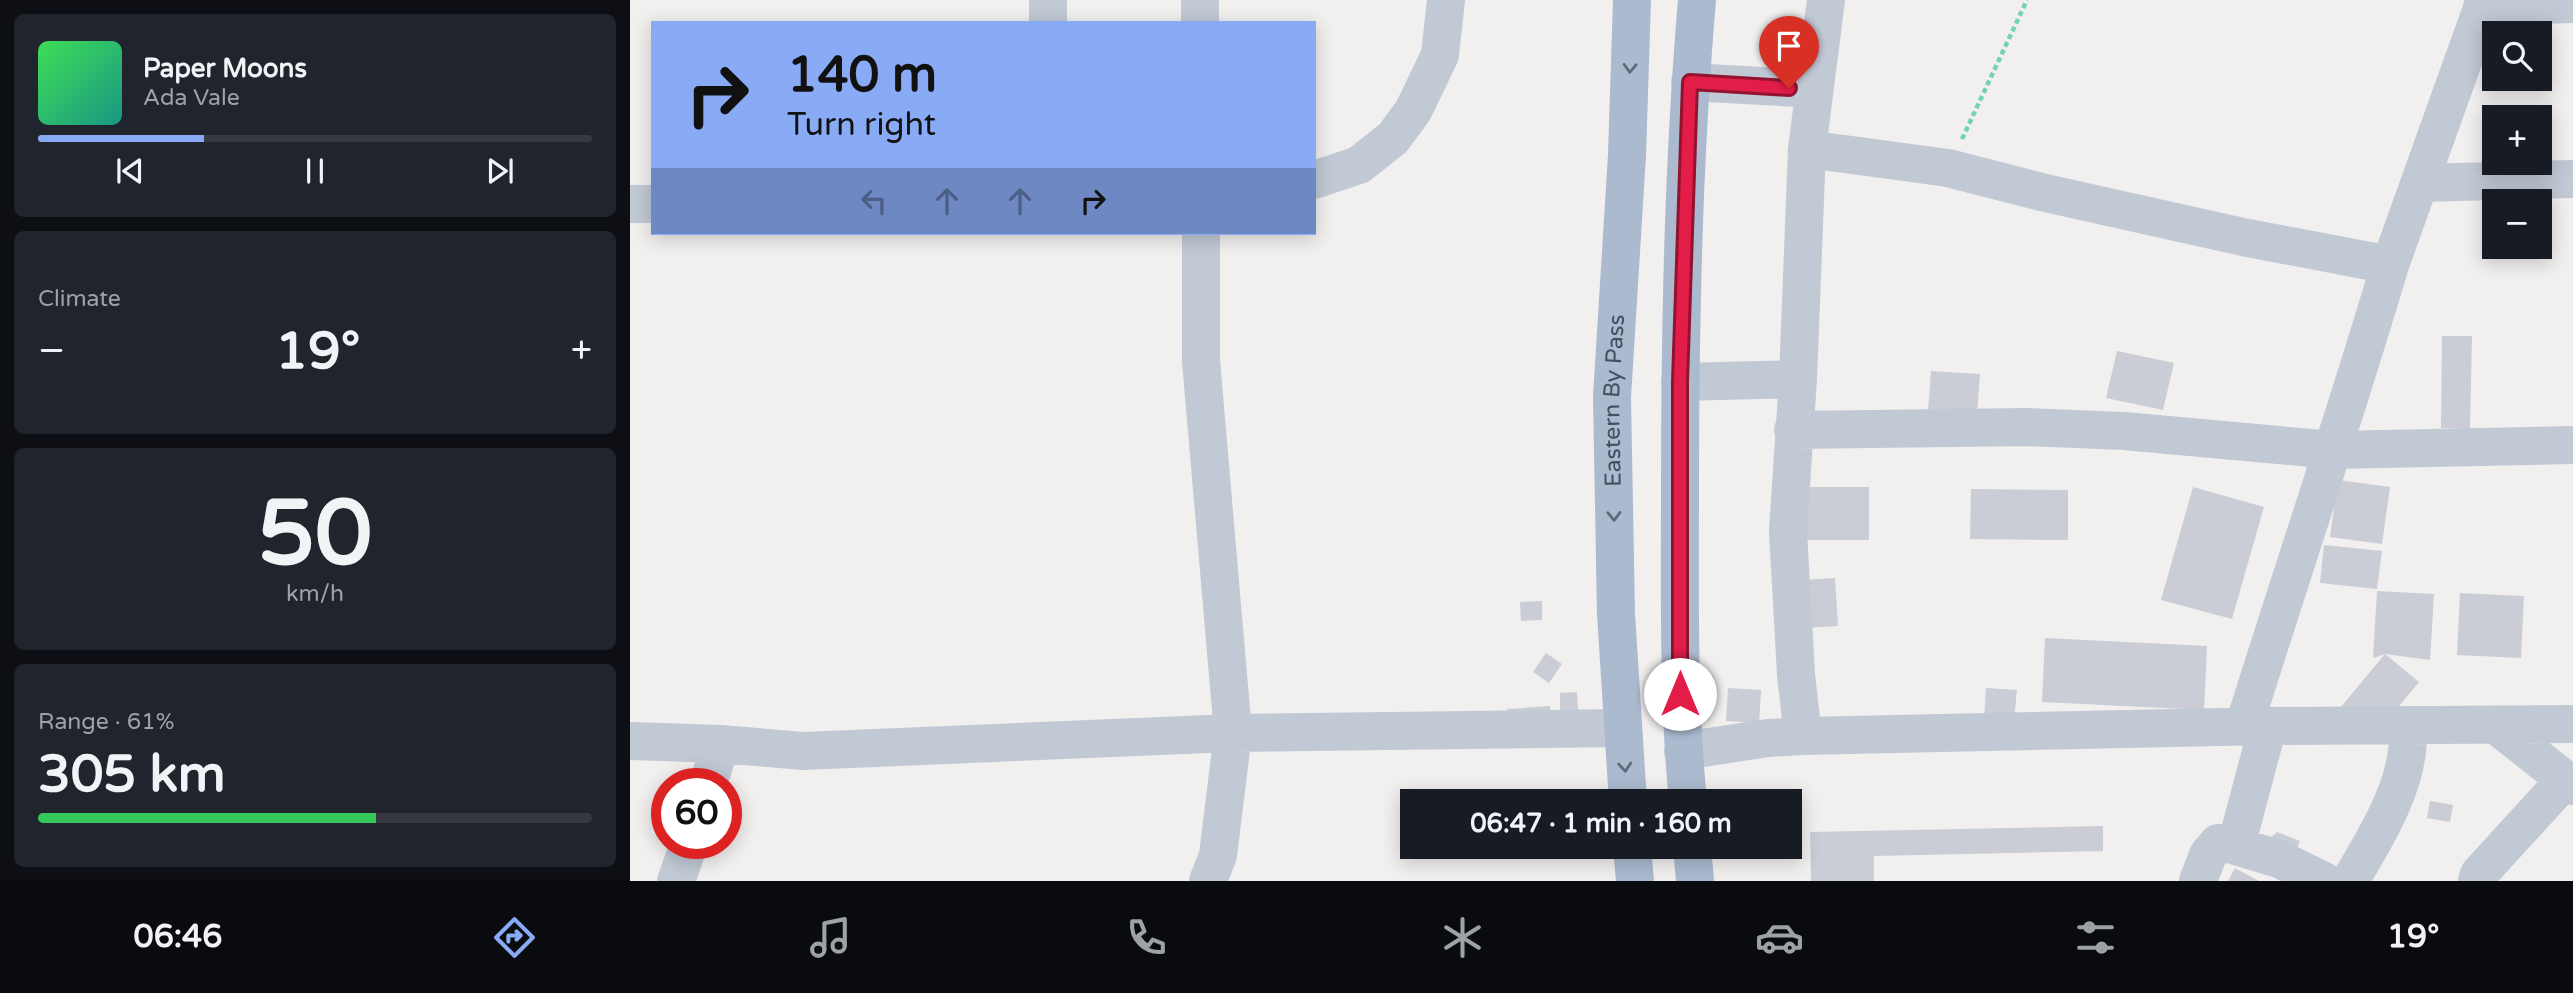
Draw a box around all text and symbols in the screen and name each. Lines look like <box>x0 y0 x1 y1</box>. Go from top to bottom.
pin <box>1759 16 1819 88</box>
map controls <box>2482 21 2552 259</box>
button: search <box>2482 21 2552 91</box>
icon: arrive <box>1770 27 1808 65</box>
text: 140 m <box>787 46 937 105</box>
icon: right <box>672 49 763 140</box>
text: Paper Moons <box>143 53 307 84</box>
one-way arrow <box>1622 63 1637 74</box>
text: Ada Vale <box>143 84 240 112</box>
button: + <box>2482 105 2552 175</box>
text: Turn right <box>787 106 936 144</box>
icon: previous <box>111 152 149 190</box>
icon: pause <box>296 152 334 190</box>
icon: next <box>481 152 519 190</box>
icon: left <box>855 182 893 220</box>
icon: ahead <box>928 182 966 220</box>
icon: ahead <box>1001 182 1039 220</box>
icon: right <box>1074 182 1112 220</box>
button: − <box>2482 189 2552 259</box>
text: Climate <box>38 285 121 313</box>
street label: Eastern By Pass <box>1598 313 1631 487</box>
text: 19° <box>275 320 360 383</box>
text: − <box>38 328 65 374</box>
text: + <box>571 328 592 374</box>
text: 50 <box>258 479 372 589</box>
one-way arrow <box>1607 510 1622 521</box>
text: km/h <box>286 580 344 608</box>
position arrow <box>1643 657 1717 731</box>
text: Range · 61% <box>38 708 174 736</box>
text: 305 km <box>38 743 226 806</box>
one-way arrow <box>1617 762 1632 773</box>
speed limit sign: 60 <box>651 768 742 859</box>
text: 06:47 · 1 min · 160 m <box>1470 808 1732 839</box>
icon: directions <box>490 913 539 962</box>
icon: music <box>806 913 855 962</box>
icon: phone <box>1122 913 1171 962</box>
icon: climate <box>1438 913 1487 962</box>
icon: car <box>1755 913 1804 962</box>
icon: filters <box>2071 913 2120 962</box>
text: 06:46 <box>134 918 222 956</box>
text: 19° <box>2387 918 2439 956</box>

